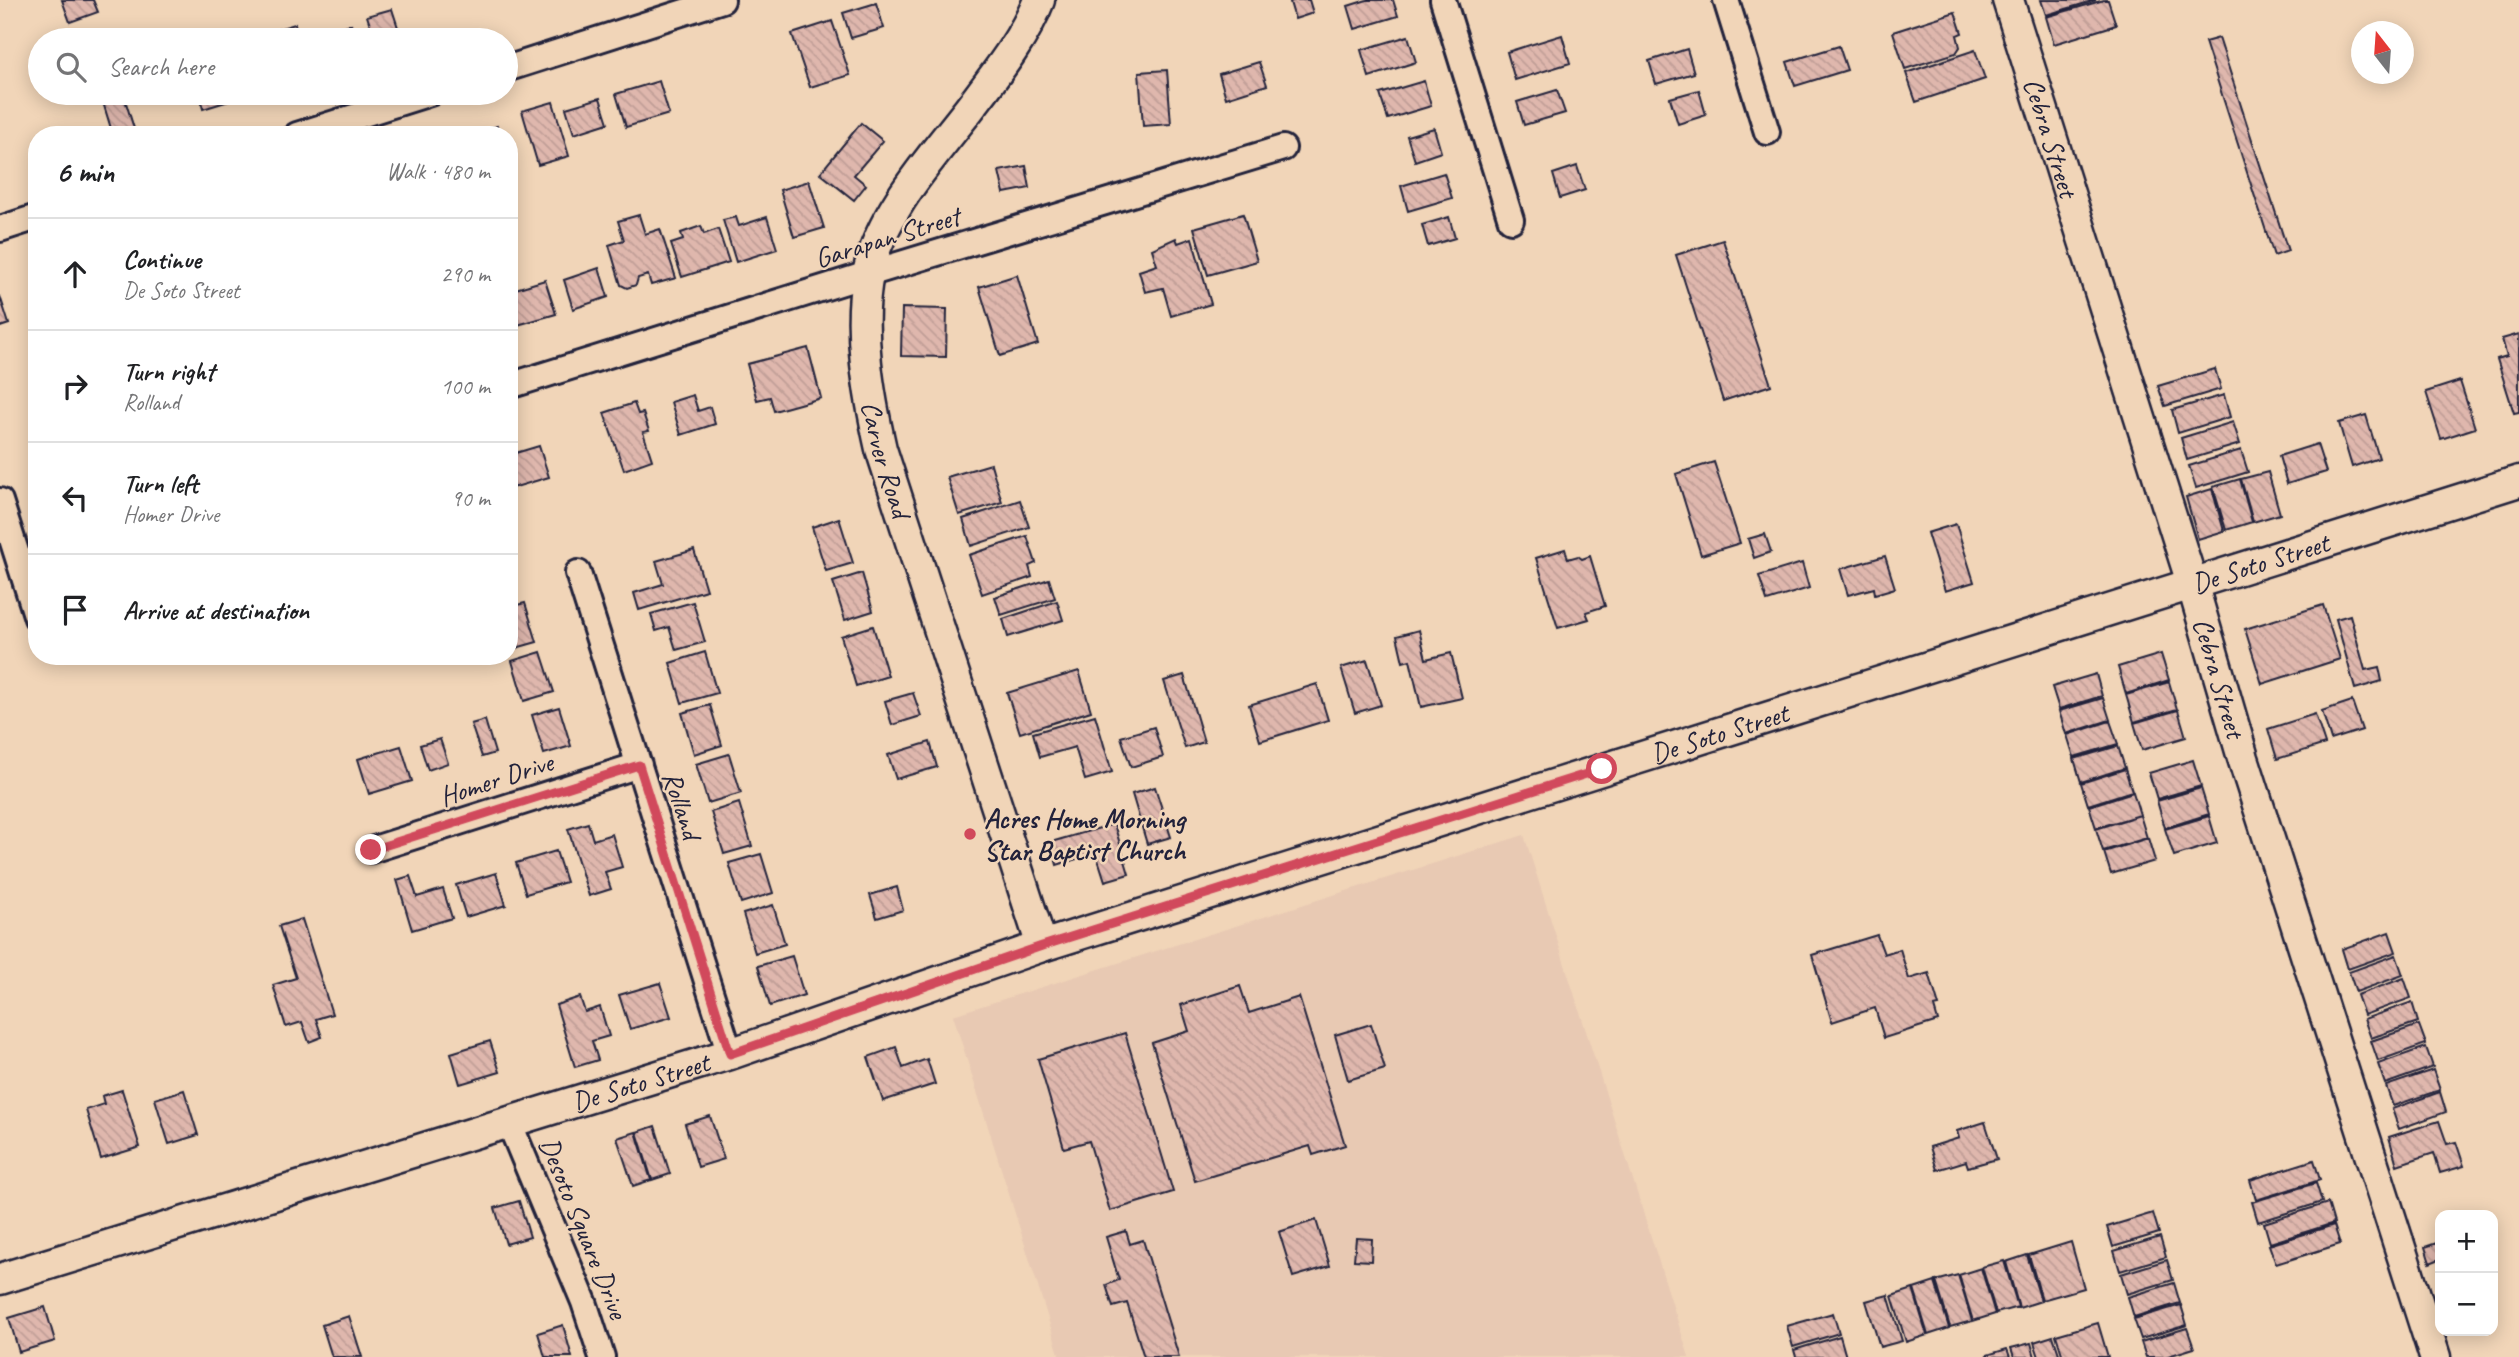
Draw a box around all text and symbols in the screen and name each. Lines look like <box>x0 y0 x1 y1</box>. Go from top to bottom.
north arrow <box>2351 21 2414 84</box>
search box <box>28 28 518 105</box>
icon: search <box>52 48 90 86</box>
text: Search here <box>108 50 214 83</box>
street label: Cebra Street <box>2016 73 2087 204</box>
text: 6 min <box>56 153 114 191</box>
text: Walk · 480 m <box>386 157 490 186</box>
street label: Garapan Street <box>810 197 967 276</box>
text: Continue <box>123 243 201 276</box>
icon: ahead <box>56 255 94 293</box>
text: 290 m <box>441 260 490 289</box>
text: De Soto Street <box>123 276 239 305</box>
text: Turn right <box>123 355 214 388</box>
icon: right <box>56 367 94 405</box>
text: 100 m <box>441 372 490 401</box>
text: Rolland <box>123 388 180 417</box>
street label: Carver Road <box>854 399 921 525</box>
text: Turn left <box>123 467 198 500</box>
icon: left <box>56 479 94 517</box>
text: 90 m <box>451 484 490 513</box>
text: Homer Drive <box>123 500 219 529</box>
street label: De Soto Street <box>2187 524 2335 601</box>
icon: arrive <box>56 591 94 629</box>
text: Arrive at destination <box>123 594 309 627</box>
street label: Cebra Street <box>2186 614 2254 744</box>
street label: De Soto Street <box>1646 694 1795 771</box>
street label: Homer Drive <box>435 744 559 814</box>
route start <box>1586 753 1617 784</box>
street label: Rolland <box>655 767 711 847</box>
place label: Acres Home Morning Star Baptist Church <box>984 801 1188 868</box>
marker: Acres Home Morning Star Baptist Church <box>962 826 978 842</box>
route end <box>355 834 386 865</box>
street label: De Soto Street <box>567 1043 716 1119</box>
street label: Desoto Square Drive <box>532 1132 637 1326</box>
map controls <box>2435 1210 2498 1336</box>
button: + <box>2435 1210 2498 1273</box>
button: − <box>2435 1273 2498 1336</box>

